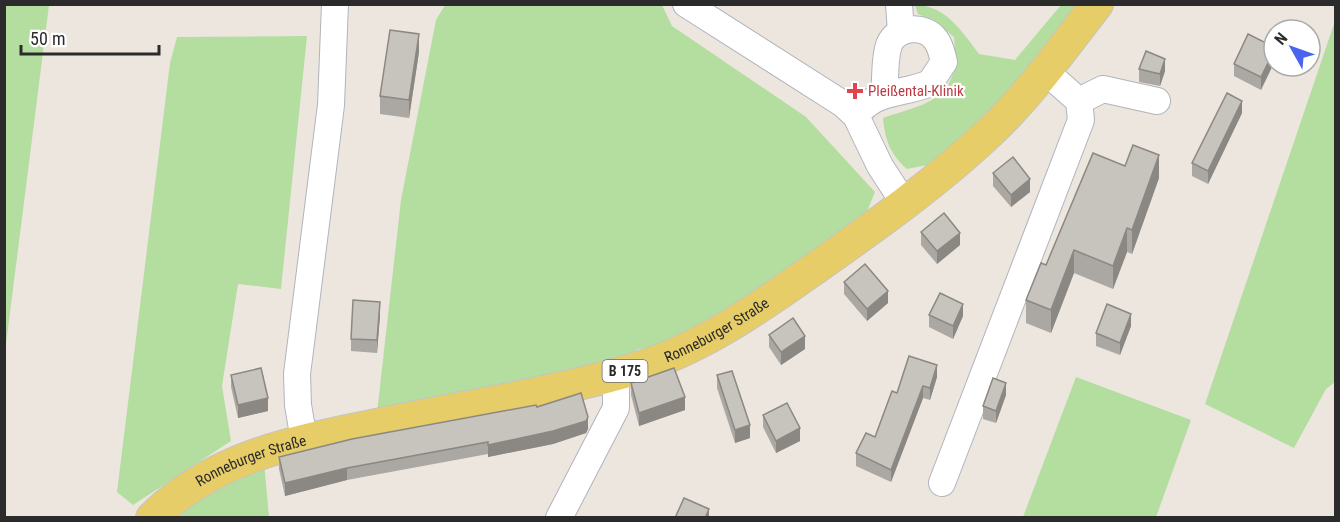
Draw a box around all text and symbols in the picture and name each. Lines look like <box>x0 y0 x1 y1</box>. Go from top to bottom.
scale bar <box>21 18 159 56</box>
north arrow <box>1262 18 1322 78</box>
text: 50 m <box>30 28 65 49</box>
text: N <box>1270 29 1291 49</box>
marker: Pleißental-Klinik <box>846 82 864 100</box>
place label: Pleißental-Klinik <box>868 82 964 100</box>
street label: Ronneburger Straße <box>662 294 772 366</box>
road number: B 175 <box>602 360 648 382</box>
street label: Ronneburger Straße <box>192 432 308 490</box>

